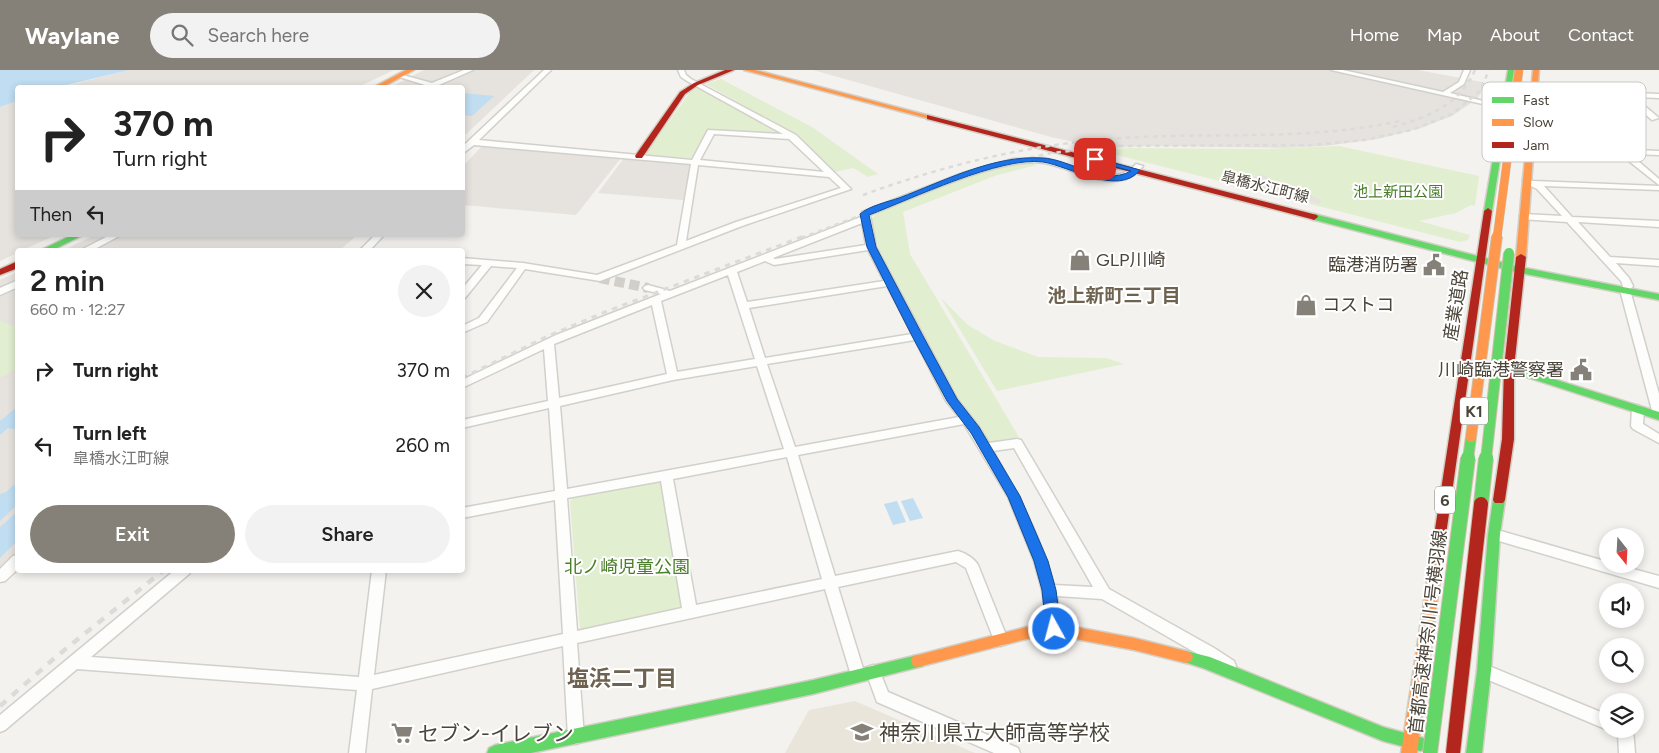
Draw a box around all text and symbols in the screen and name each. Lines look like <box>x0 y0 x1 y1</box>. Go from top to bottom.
search box <box>150 13 500 58</box>
text: Waylane <box>25 21 120 50</box>
icon: search <box>168 21 196 49</box>
text: Search here <box>208 24 309 47</box>
text: Home <box>1350 24 1399 46</box>
text: Map <box>1427 24 1462 46</box>
text: About <box>1490 24 1540 46</box>
text: Contact <box>1568 24 1634 46</box>
legend <box>1482 82 1646 162</box>
text: Fast <box>1523 92 1549 109</box>
text: 370 m <box>113 103 213 145</box>
icon: right <box>30 105 95 170</box>
text: Slow <box>1523 114 1554 131</box>
text: Jam <box>1523 137 1549 154</box>
pin <box>1074 138 1116 180</box>
text: Turn right <box>113 145 208 172</box>
icon: arrive <box>1081 145 1109 173</box>
street label: 皐橋水江町線 <box>1219 167 1311 207</box>
park label: 池上新田公園 <box>1353 183 1443 201</box>
icon: left <box>82 200 110 228</box>
text: Then <box>30 203 72 226</box>
shop icon: GLP川崎 <box>1067 247 1093 273</box>
place label: GLP川崎 <box>1096 249 1165 271</box>
public building icon: 臨港消防署 <box>1421 252 1447 278</box>
place label: 臨港消防署 <box>1328 254 1418 276</box>
text: 2 min <box>30 262 105 299</box>
button: close <box>398 265 450 317</box>
street label: 産業道路 <box>1440 268 1472 342</box>
district label: 池上新町三丁目 <box>1047 284 1181 307</box>
shop icon: コストコ <box>1293 292 1319 318</box>
place label: コストコ <box>1322 294 1394 316</box>
text: 660 m · 12:27 <box>30 300 125 319</box>
icon: right <box>30 357 58 385</box>
public building icon: 川崎臨港警察署 <box>1568 357 1594 383</box>
text: Turn right <box>73 359 159 382</box>
text: 370 m <box>396 359 450 382</box>
place label: 川崎臨港警察署 <box>1438 359 1564 381</box>
road number: K1 <box>1460 398 1488 424</box>
text: Turn left <box>73 422 147 445</box>
icon: left <box>30 432 58 460</box>
text: 260 m <box>396 434 450 457</box>
text: 皐橋水江町線 <box>73 449 169 468</box>
road number: 6 <box>1435 486 1455 514</box>
button: Exit <box>30 505 235 563</box>
button: Share <box>245 505 450 563</box>
north arrow <box>1599 528 1644 572</box>
map controls <box>1599 528 1644 738</box>
street label: 首都高速神奈川1号横羽線 <box>1405 529 1451 735</box>
park label: 北ノ崎児童公園 <box>564 556 690 578</box>
button: sound <box>1599 583 1644 628</box>
position arrow <box>1027 602 1079 654</box>
button: search <box>1599 638 1644 683</box>
district label: 塩浜二丁目 <box>567 665 677 692</box>
button: layers <box>1599 693 1644 738</box>
school or university icon: 神奈川県立大師高等学校 <box>849 719 875 745</box>
supermarket icon: セブン-イレブン <box>389 720 415 746</box>
place label: 神奈川県立大師高等学校 <box>879 720 1110 745</box>
place label: セブン-イレブン <box>418 721 574 746</box>

